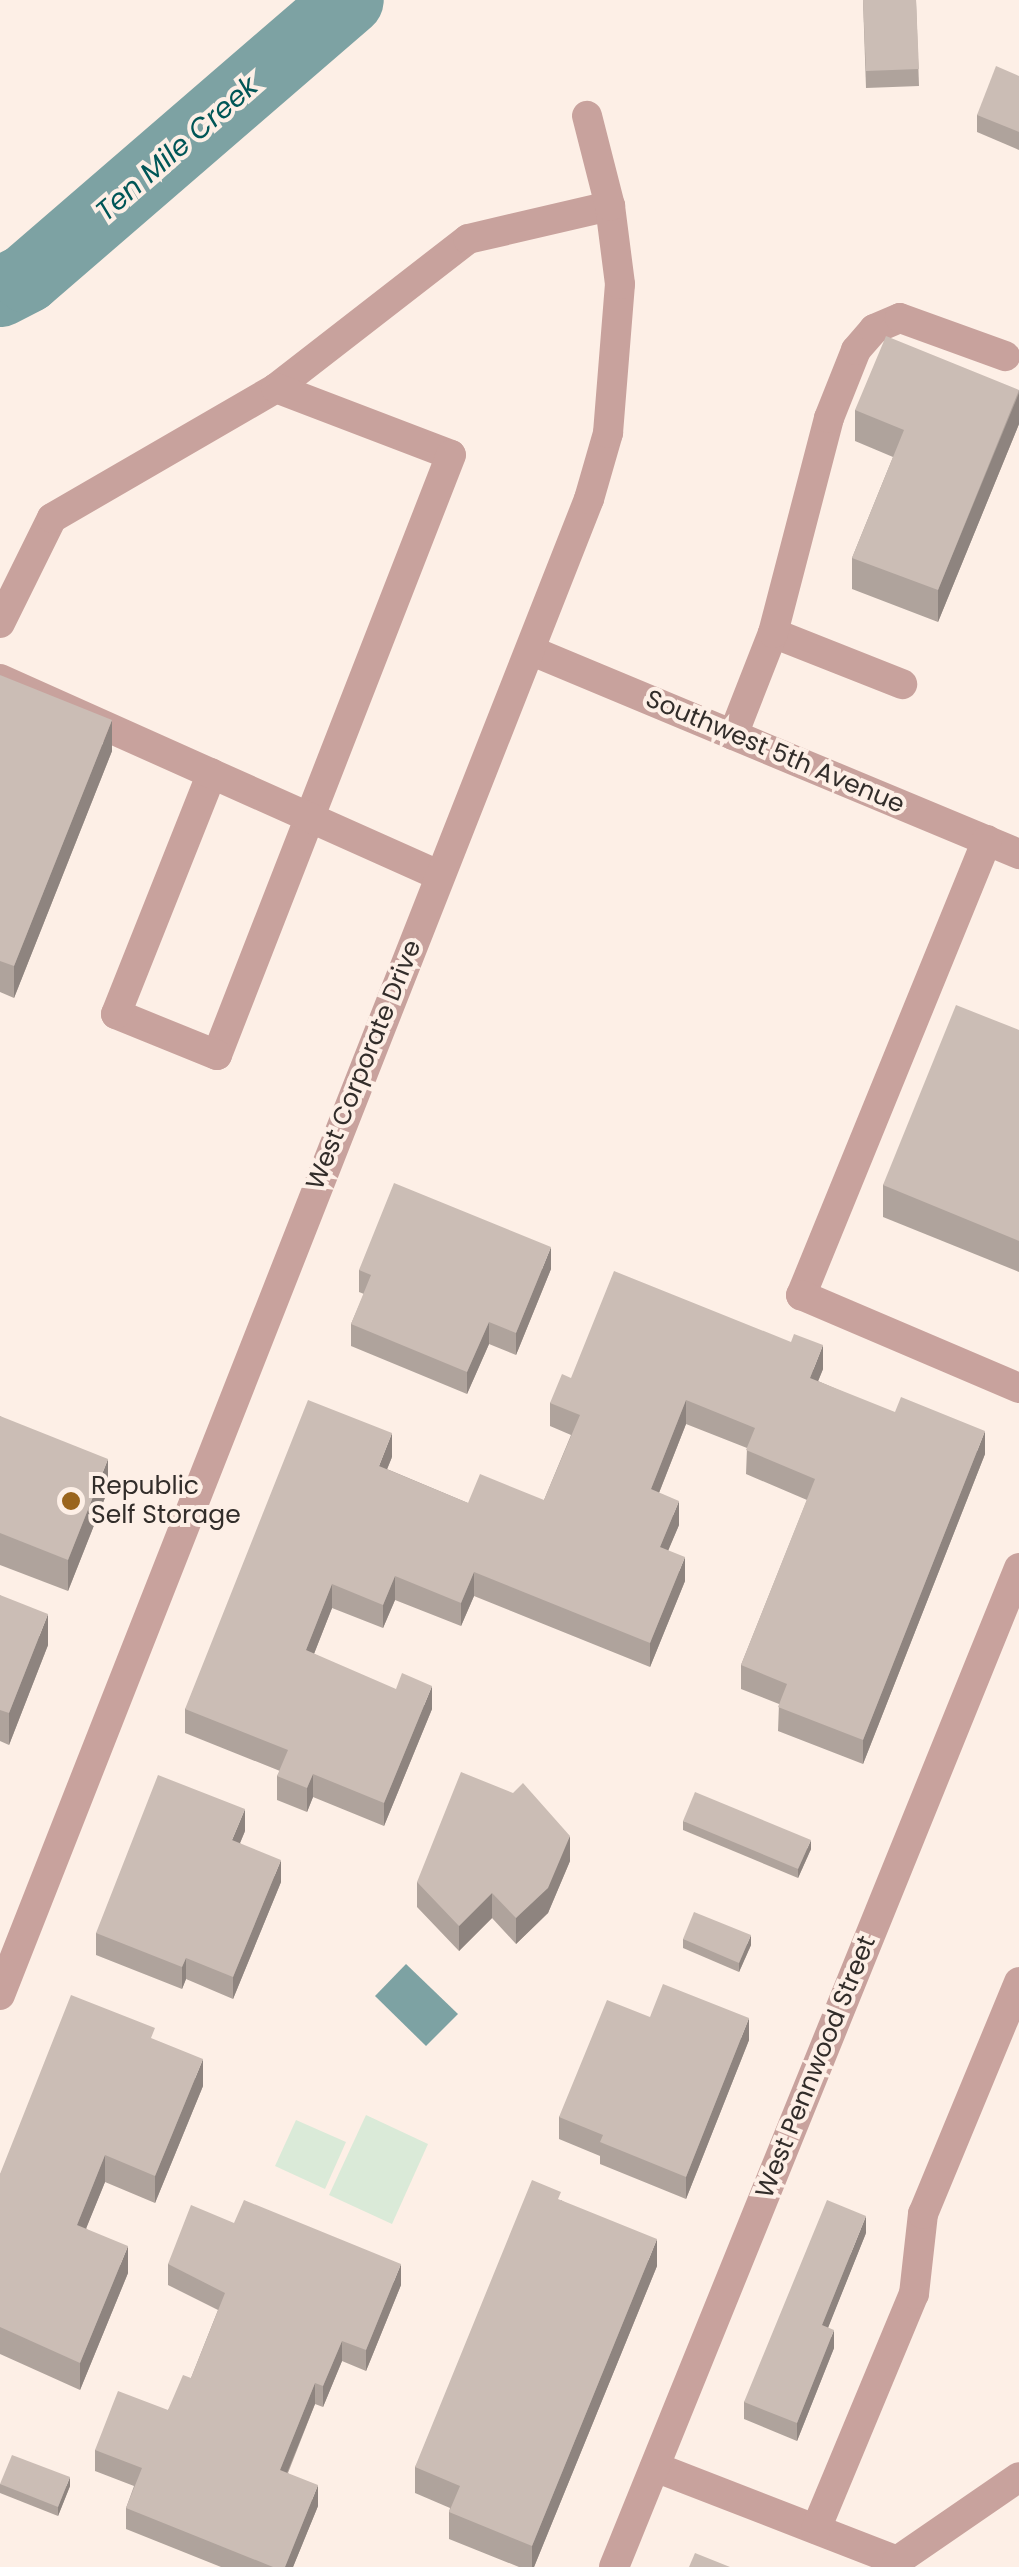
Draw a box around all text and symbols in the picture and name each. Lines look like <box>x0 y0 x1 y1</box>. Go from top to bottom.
water label: Ten Mile Creek <box>89 70 265 228</box>
street label: Southwest 5th Avenue <box>641 684 909 820</box>
street label: West Corporate Drive <box>300 936 428 1194</box>
place label: Republic Self Storage <box>91 1472 241 1531</box>
marker: Republic Self Storage <box>60 1490 82 1512</box>
street label: West Pennwood Street <box>750 1932 882 2202</box>

